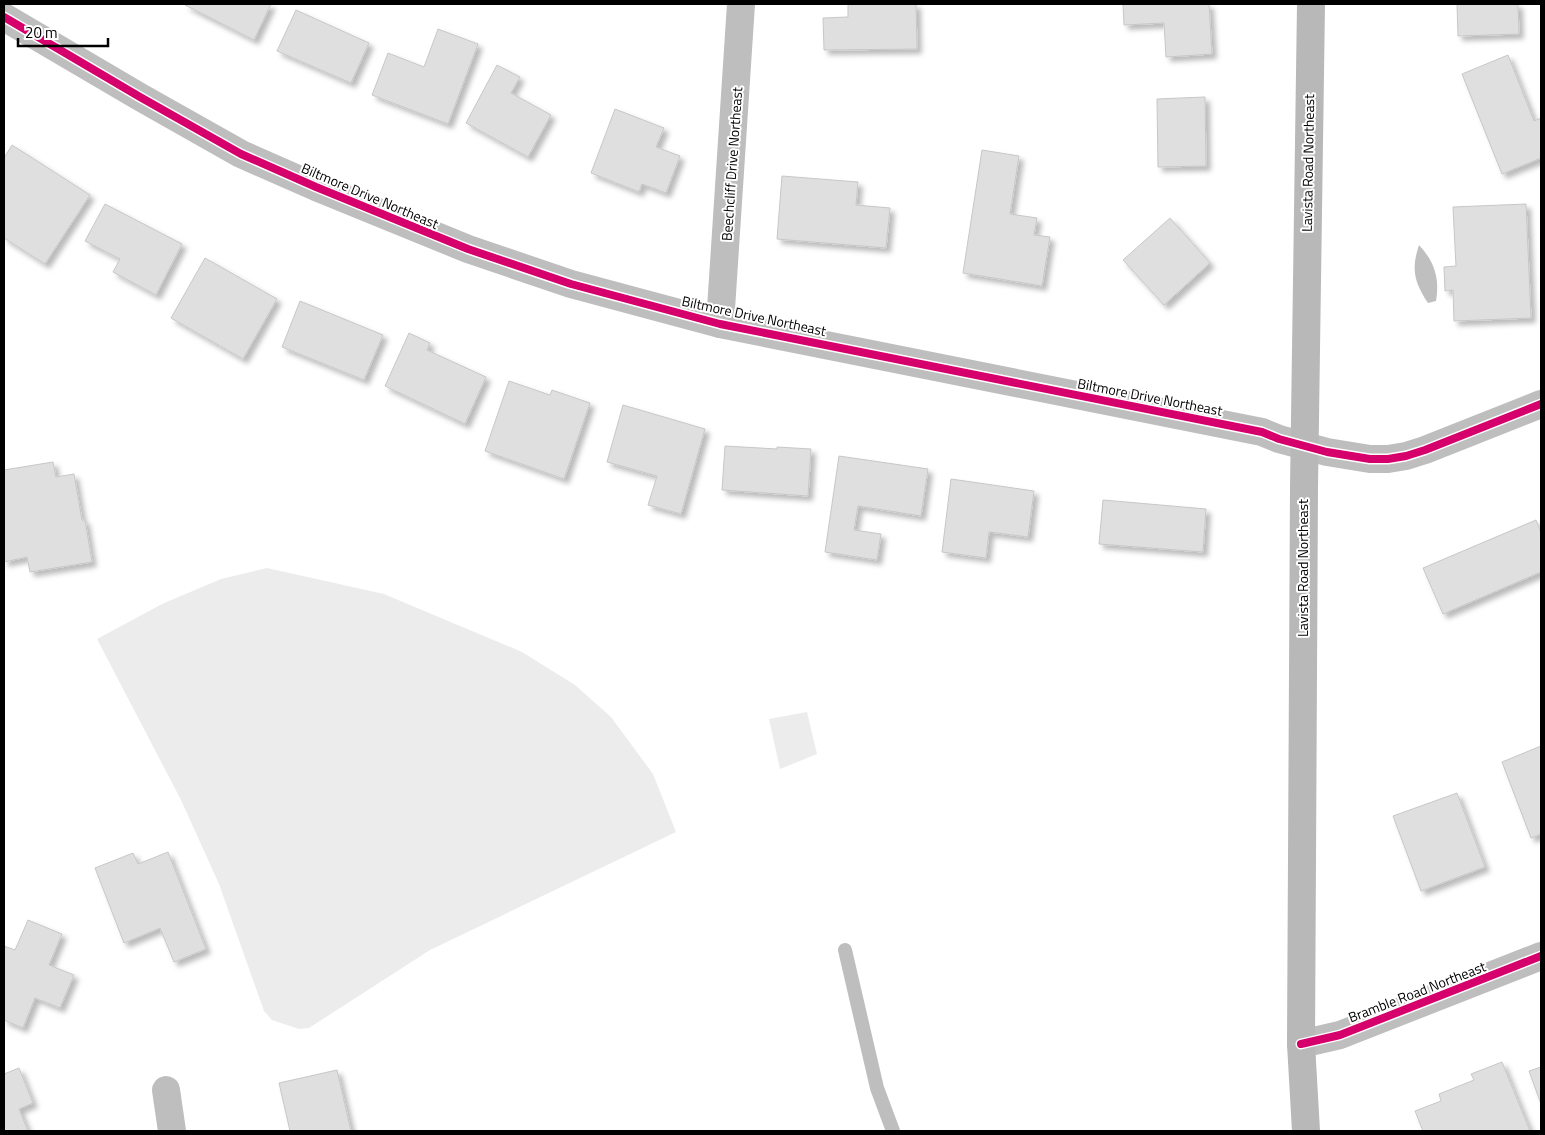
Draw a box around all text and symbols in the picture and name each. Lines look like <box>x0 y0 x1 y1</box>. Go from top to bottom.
scale bar <box>18 15 108 47</box>
text: 20 m <box>25 21 58 44</box>
street label: Beechcliff Drive Northeast <box>716 86 747 242</box>
street label: Lavista Road Northeast <box>1296 94 1319 232</box>
street label: Biltmore Drive Northeast <box>298 157 442 234</box>
street label: Biltmore Drive Northeast <box>680 290 828 341</box>
street label: Biltmore Drive Northeast <box>1076 372 1224 421</box>
street label: Lavista Road Northeast <box>1292 499 1313 637</box>
street label: Bramble Road Northeast <box>1345 956 1489 1027</box>

